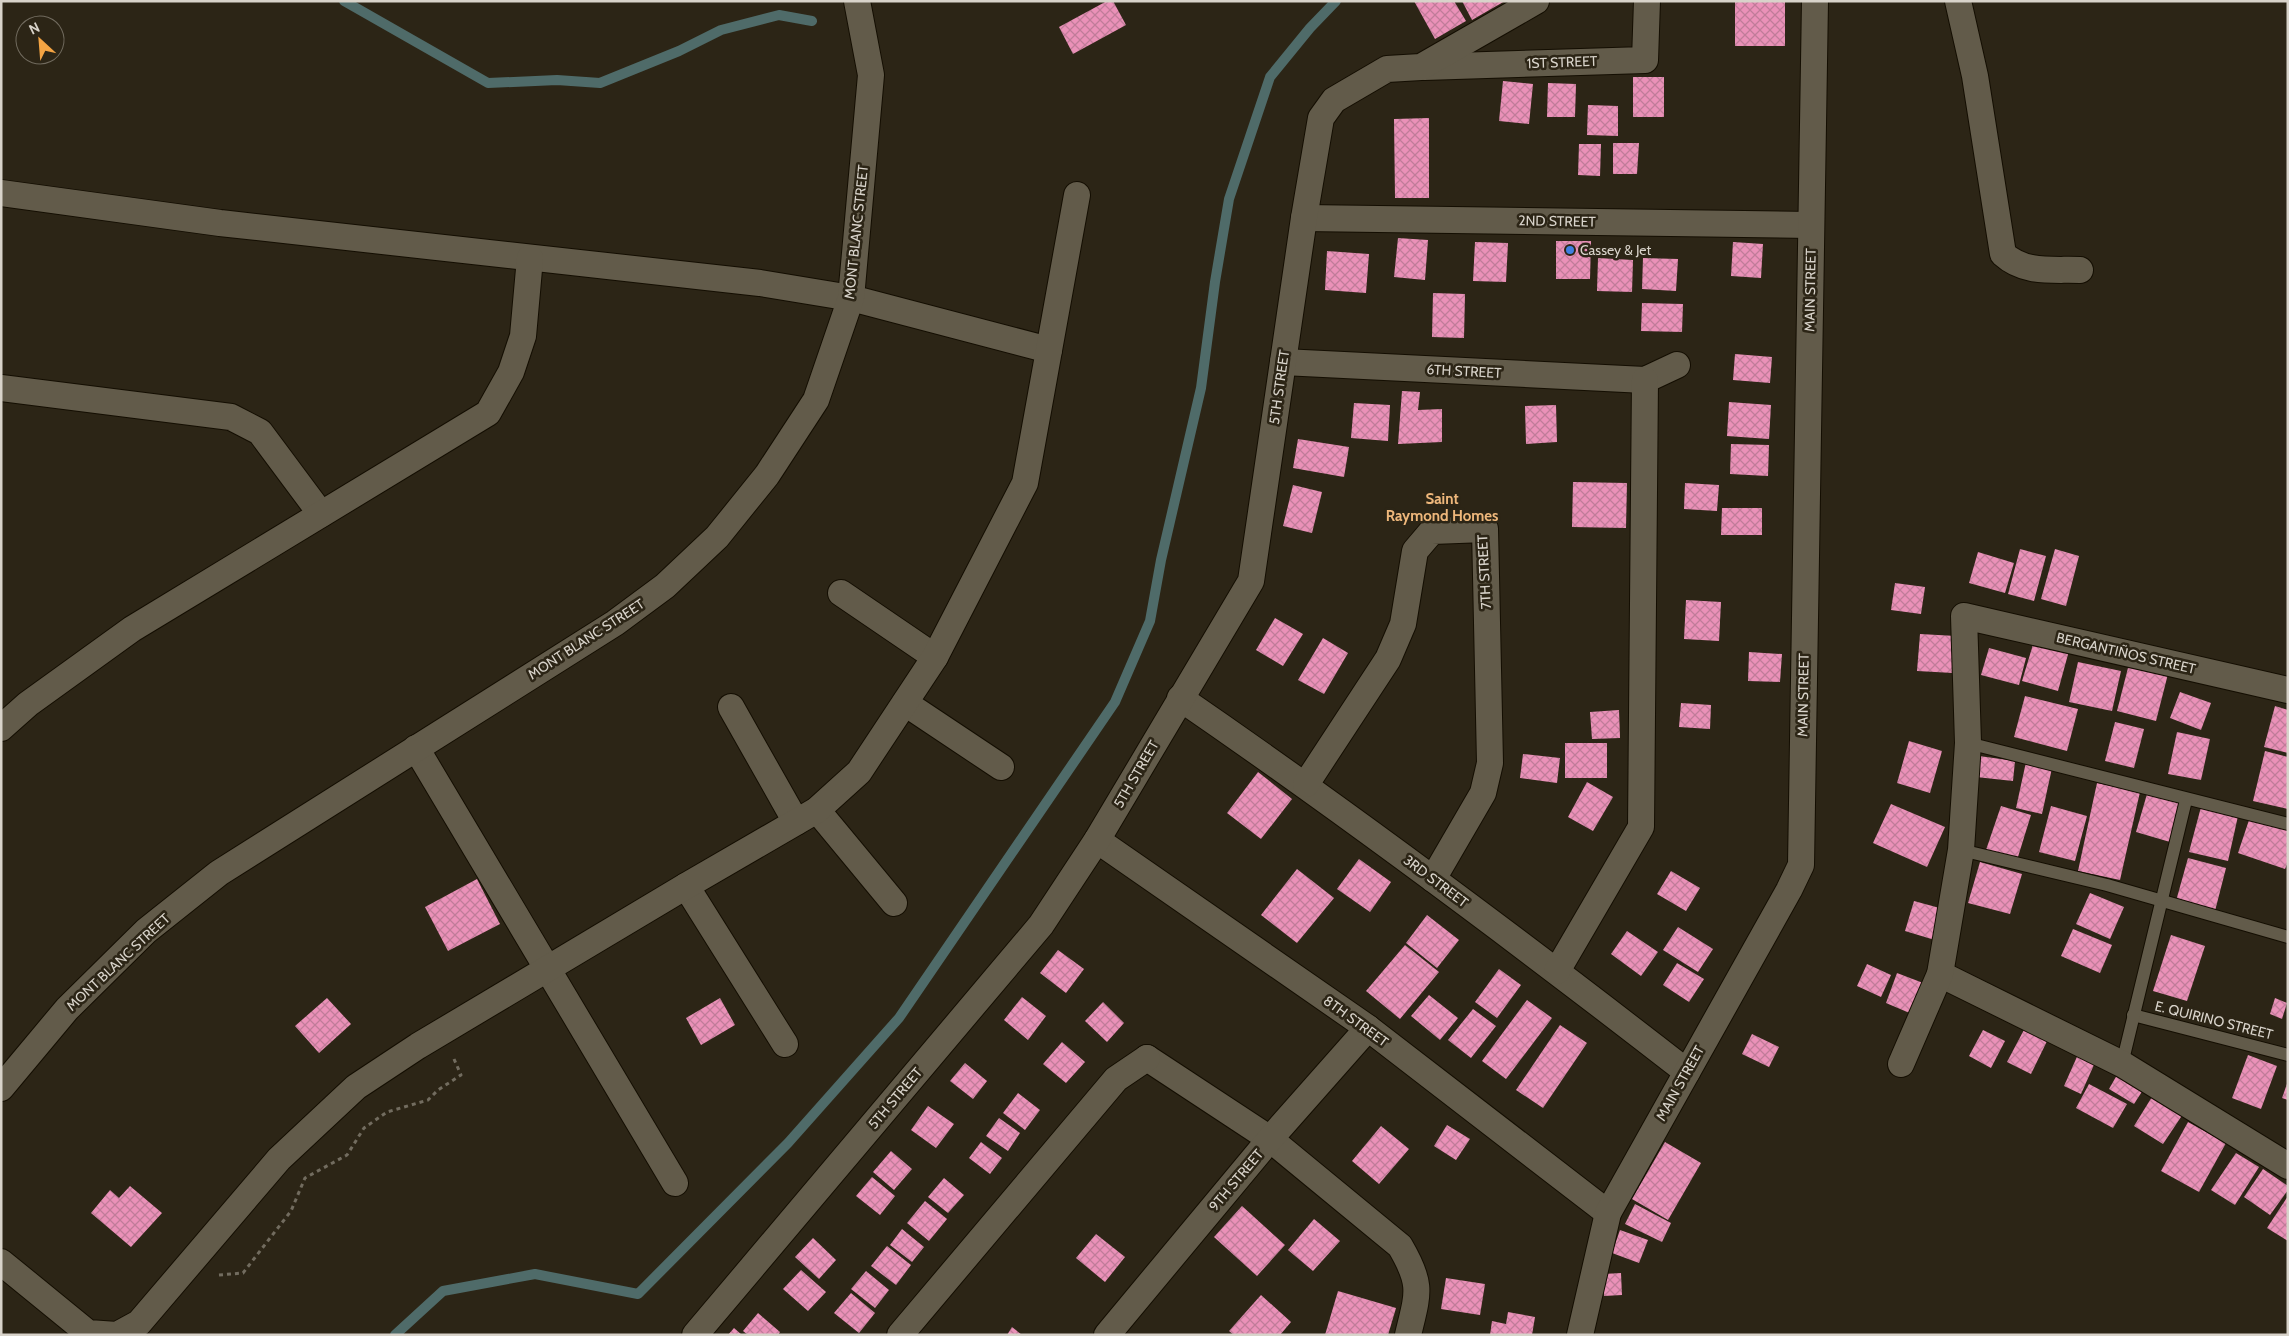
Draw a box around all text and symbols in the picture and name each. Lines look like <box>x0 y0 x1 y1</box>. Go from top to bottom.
north arrow <box>15 15 65 65</box>
text: N <box>26 18 43 39</box>
street label: 1ST STREET <box>1527 52 1598 72</box>
street label: MONT BLANC STREET <box>840 163 872 300</box>
street label: 2ND STREET <box>1518 211 1596 231</box>
place label: Cassey & Jet <box>1580 241 1651 259</box>
marker: Cassey & Jet <box>1564 244 1576 256</box>
street label: MAIN STREET <box>1800 248 1820 332</box>
street label: 5TH STREET <box>1265 348 1293 425</box>
street label: 6TH STREET <box>1426 360 1503 382</box>
district label: Saint Raymond Homes <box>1386 490 1498 525</box>
street label: 7TH STREET <box>1473 534 1495 610</box>
street label: MONT BLANC STREET <box>524 594 648 683</box>
street label: BERGANTIÑOS STREET <box>2055 628 2198 678</box>
street label: MAIN STREET <box>1793 653 1813 737</box>
street label: 5TH STREET <box>1109 737 1163 811</box>
street label: 3RD STREET <box>1400 851 1472 911</box>
street label: MONT BLANC STREET <box>62 909 174 1015</box>
street label: 8TH STREET <box>1320 991 1392 1051</box>
street label: E. QUIRINO STREET <box>2153 997 2275 1044</box>
street label: MAIN STREET <box>1652 1042 1708 1124</box>
street label: 5TH STREET <box>864 1063 926 1133</box>
street label: 9TH STREET <box>1205 1145 1268 1215</box>

